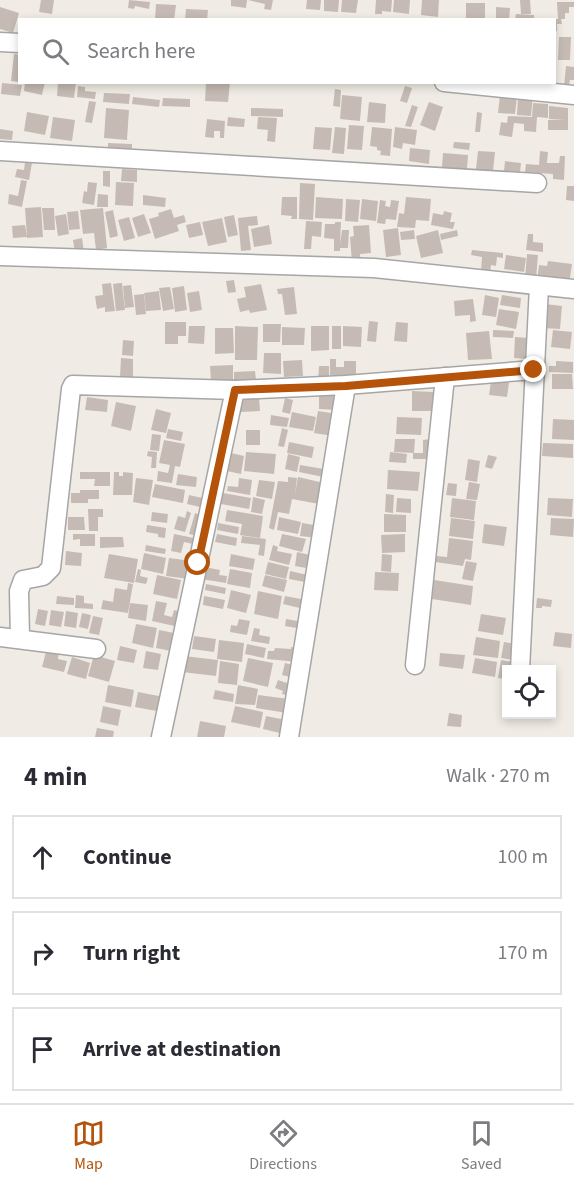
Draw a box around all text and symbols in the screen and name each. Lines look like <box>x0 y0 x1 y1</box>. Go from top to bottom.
search box <box>18 18 556 84</box>
icon: search <box>39 35 72 68</box>
text: Search here <box>87 35 195 67</box>
route end <box>520 356 546 382</box>
route start <box>184 549 210 575</box>
map controls <box>502 665 556 719</box>
button: locate <box>502 665 556 719</box>
text: 4 min <box>24 758 87 795</box>
text: Walk · 270 m <box>446 762 550 790</box>
icon: ahead <box>26 841 59 874</box>
text: Continue <box>83 841 172 873</box>
text: 100 m <box>498 843 548 871</box>
icon: right <box>26 937 59 970</box>
text: Turn right <box>83 937 180 969</box>
text: 170 m <box>498 939 548 967</box>
icon: arrive <box>26 1033 59 1066</box>
text: Arrive at destination <box>83 1033 281 1065</box>
tab: Map <box>72 1117 105 1175</box>
tab: Directions <box>249 1117 317 1175</box>
tab: Saved <box>461 1117 502 1175</box>

